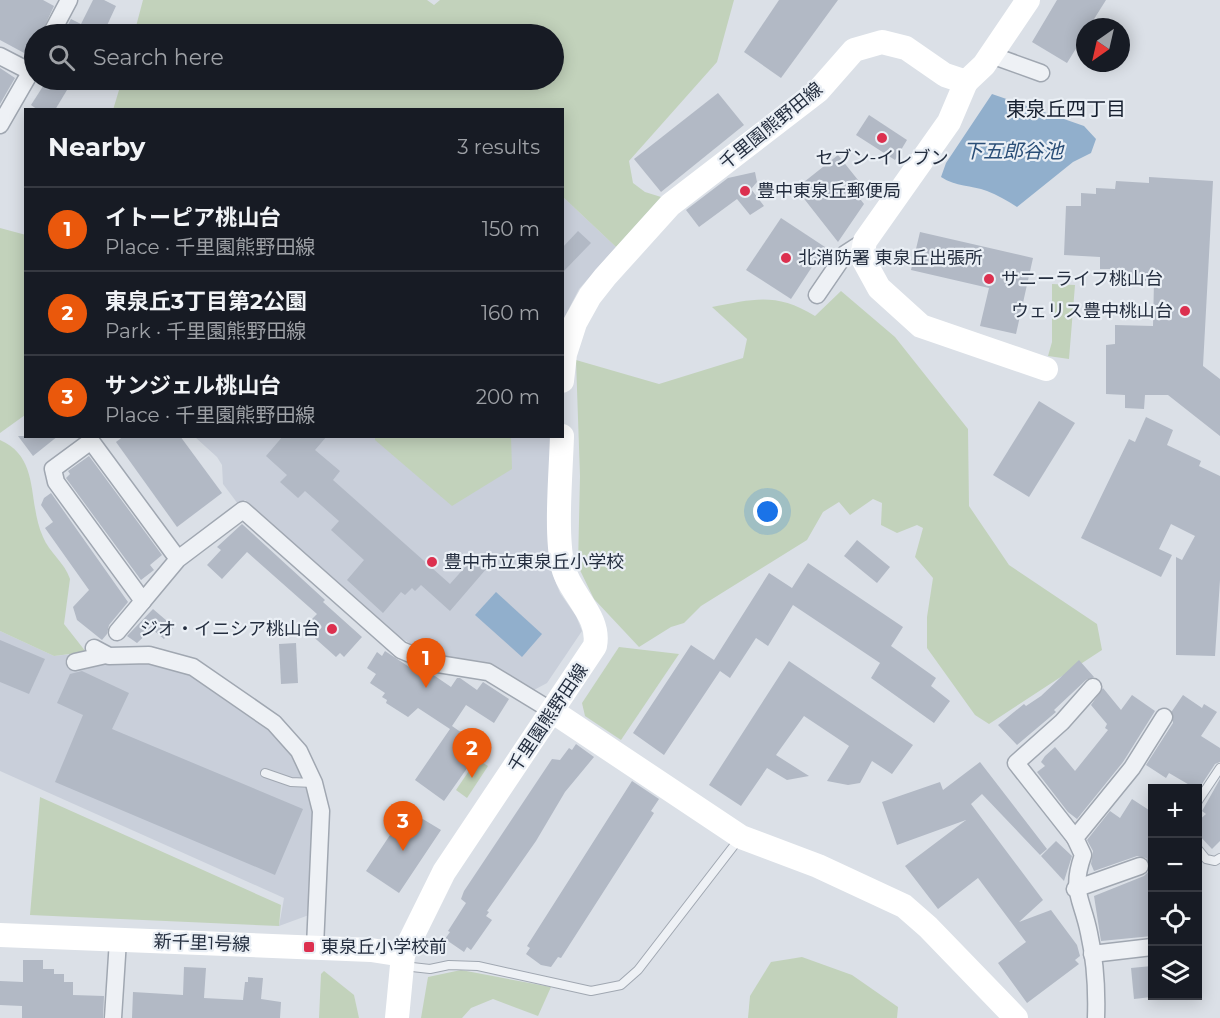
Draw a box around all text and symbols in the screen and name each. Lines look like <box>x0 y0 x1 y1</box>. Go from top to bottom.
north arrow <box>1076 18 1130 72</box>
search box <box>24 24 564 90</box>
icon: search <box>45 41 78 74</box>
text: Search here <box>93 44 224 71</box>
street label: 千里園熊野田線 <box>715 78 827 174</box>
district label: 東泉丘四丁目 <box>1006 97 1126 121</box>
text: Nearby <box>48 131 145 163</box>
marker: セブン-イレブン <box>875 131 889 145</box>
text: 3 results <box>457 135 540 159</box>
water label: 下五郎谷池 <box>963 139 1065 163</box>
place label: セブン-イレブン <box>816 147 948 169</box>
place label: 豊中東泉丘郵便局 <box>757 180 901 202</box>
marker: 豊中東泉丘郵便局 <box>738 184 752 198</box>
text: イトーピア桃山台 <box>105 204 281 231</box>
text: 1 <box>64 217 71 241</box>
text: 150 m <box>482 217 540 241</box>
text: Place · 千里園熊野田線 <box>105 235 315 259</box>
place label: 北消防署 東泉丘出張所 <box>798 247 983 269</box>
marker: 北消防署 東泉丘出張所 <box>779 251 793 265</box>
place label: サニーライフ桃山台 <box>1001 268 1163 290</box>
marker: サニーライフ桃山台 <box>982 272 996 286</box>
text: 東泉丘3丁目第2公園 <box>105 288 307 315</box>
place label: ウェリス豊中桃山台 <box>1011 300 1173 322</box>
text: 2 <box>62 301 73 325</box>
text: 160 m <box>481 301 540 325</box>
marker: ウェリス豊中桃山台 <box>1178 304 1192 318</box>
text: Park · 千里園熊野田線 <box>105 319 306 343</box>
text: サンジェル桃山台 <box>105 372 281 399</box>
text: 3 <box>62 385 73 409</box>
text: 200 m <box>476 385 540 409</box>
text: Place · 千里園熊野田線 <box>105 403 315 427</box>
your location <box>753 497 782 526</box>
place label: 豊中市立東泉丘小学校 <box>444 551 624 573</box>
marker: 豊中市立東泉丘小学校 <box>425 555 439 569</box>
place label: ジオ・イニシア桃山台 <box>140 618 320 640</box>
marker: ジオ・イニシア桃山台 <box>325 622 339 636</box>
pin: 1 <box>406 638 446 688</box>
street label: 千里園熊野田線 <box>504 660 592 776</box>
pin: 2 <box>452 728 492 778</box>
map controls <box>1148 784 1202 1000</box>
button: + <box>1148 784 1202 838</box>
pin: 3 <box>384 802 422 851</box>
button: − <box>1148 838 1202 892</box>
button: locate <box>1148 892 1202 946</box>
street label: 新千里1号線 <box>153 930 251 956</box>
place label: 東泉丘小学校前 <box>321 936 447 958</box>
marker: 東泉丘小学校前 <box>302 940 316 954</box>
button: layers <box>1148 946 1202 1000</box>

